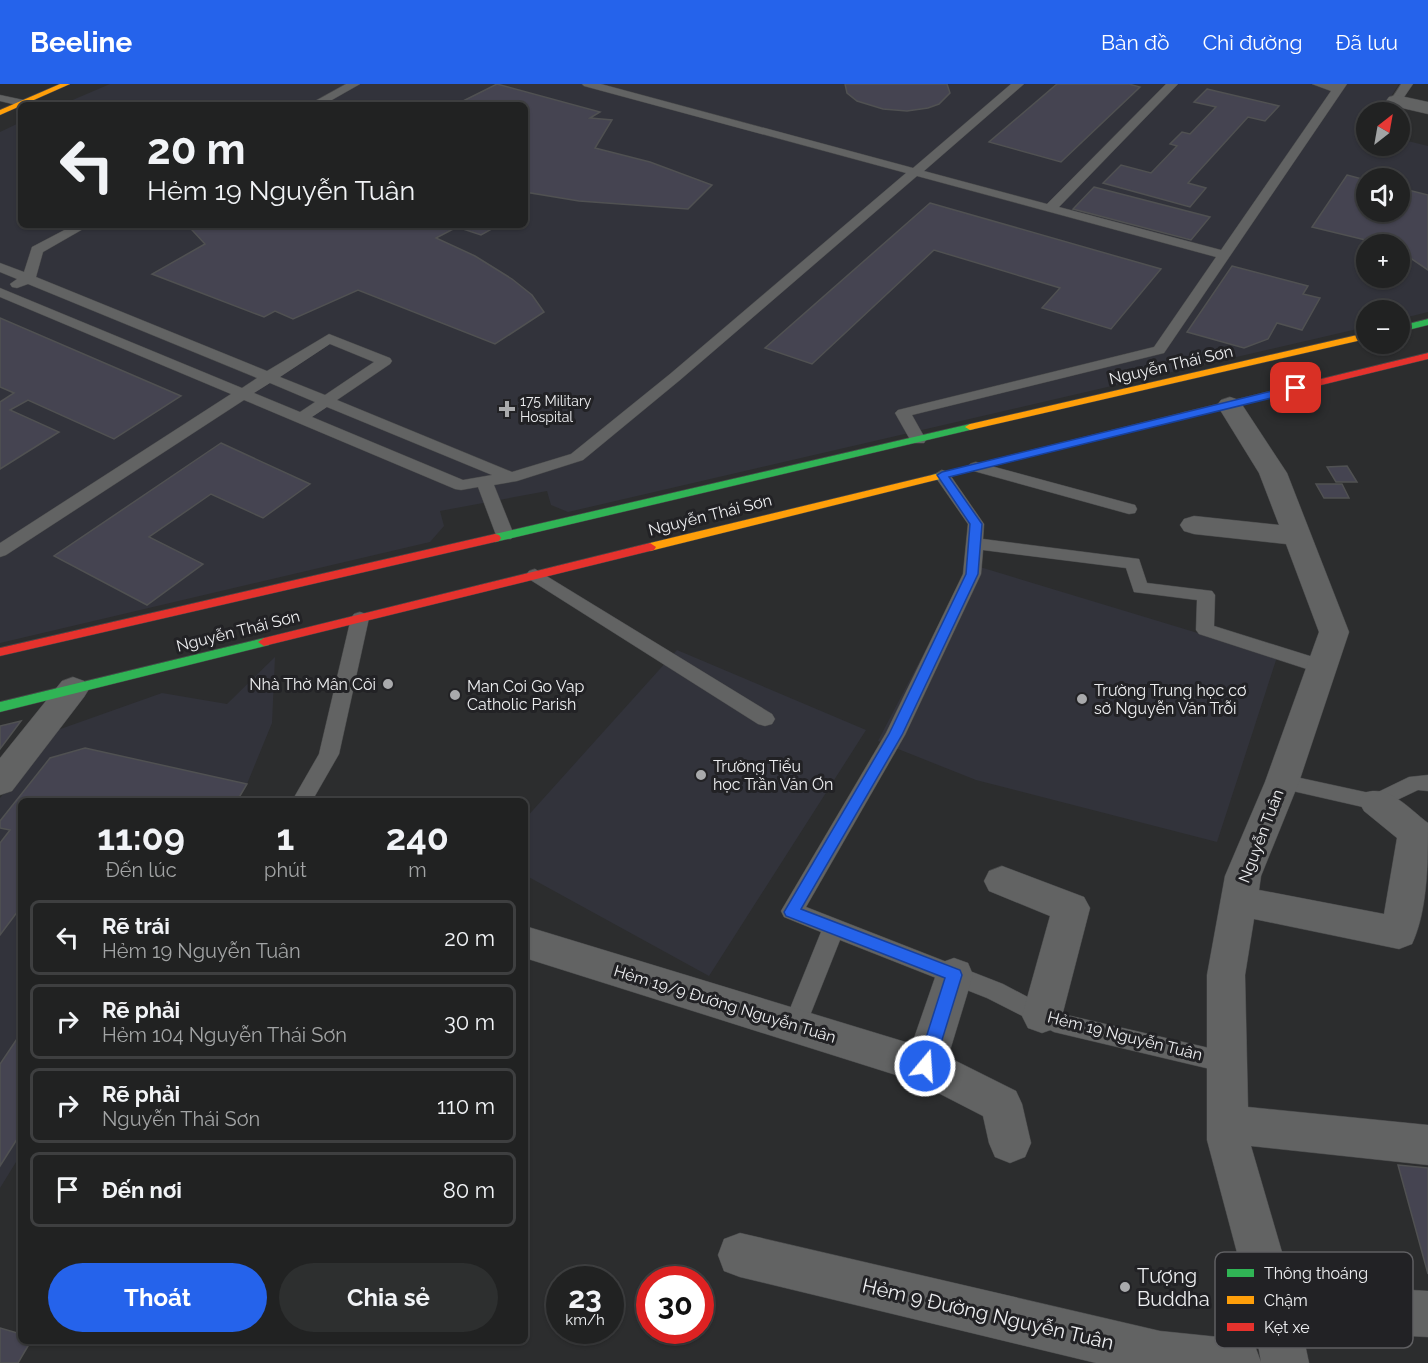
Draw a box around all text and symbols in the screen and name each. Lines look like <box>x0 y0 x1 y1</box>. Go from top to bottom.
text: Beeline <box>30 26 132 59</box>
text: Bản đồ <box>1101 30 1170 55</box>
text: Chỉ đường <box>1203 30 1302 55</box>
text: Đã lưu <box>1335 30 1398 55</box>
north arrow <box>1356 102 1410 156</box>
map controls <box>1356 102 1410 354</box>
text: 20 m <box>147 125 246 174</box>
icon: left <box>48 126 126 204</box>
button: sound <box>1356 168 1410 222</box>
text: Hẻm 19 Nguyễn Tuân <box>147 175 415 206</box>
button: + <box>1356 234 1410 288</box>
button: − <box>1356 300 1410 354</box>
street label: Nguyễn Thái Sơn <box>1107 342 1235 388</box>
pin <box>1270 362 1321 413</box>
icon: arrive <box>1279 371 1312 404</box>
place label: 175 Military Hospital <box>520 393 592 425</box>
marker: 175 Military Hospital <box>498 400 516 418</box>
street label: Nguyễn Thái Sơn <box>646 490 774 540</box>
street label: Nguyễn Thái Sơn <box>174 606 302 656</box>
place label: Nhà Thờ Mân Côi <box>249 675 376 694</box>
marker: Nhà Thờ Mân Côi <box>381 677 395 691</box>
place label: Man Coi Go Vap Catholic Parish <box>467 677 584 714</box>
place label: Trường Trung học cơ sở Nguyễn Văn Trỗi <box>1094 681 1247 718</box>
marker: Man Coi Go Vap Catholic Parish <box>448 688 462 702</box>
marker: Trường Trung học cơ sở Nguyễn Văn Trỗi <box>1075 692 1089 706</box>
place label: Trường Tiểu học Trần Văn Ơn <box>713 757 833 794</box>
marker: Trường Tiểu học Trần Văn Ơn <box>694 768 708 782</box>
street label: Nguyễn Tuân <box>1234 787 1288 885</box>
text: 11:09 <box>97 816 185 858</box>
text: 1 <box>276 816 294 858</box>
text: 240 <box>386 816 449 858</box>
text: Đến lúc <box>105 858 177 882</box>
text: phút <box>264 858 307 882</box>
text: m <box>408 858 427 882</box>
text: Rẽ trái <box>102 913 170 939</box>
icon: left <box>51 921 84 954</box>
text: 20 m <box>444 925 495 951</box>
text: Hẻm 19 Nguyễn Tuân <box>102 939 301 963</box>
street label: Hẻm 19/9 Đường Nguyễn Tuân <box>612 961 838 1047</box>
text: Rẽ phải <box>102 997 180 1023</box>
icon: right <box>51 1005 84 1038</box>
street label: Hẻm 19 Nguyễn Tuân <box>1046 1008 1204 1064</box>
text: 30 m <box>444 1009 495 1035</box>
text: Hẻm 104 Nguyễn Thái Sơn <box>102 1023 347 1047</box>
position arrow <box>893 1034 957 1098</box>
text: Rẽ phải <box>102 1081 180 1107</box>
icon: right <box>51 1089 84 1122</box>
text: 110 m <box>437 1093 495 1119</box>
text: Nguyễn Thái Sơn <box>102 1107 260 1131</box>
icon: arrive <box>51 1173 84 1206</box>
text: Đến nơi <box>102 1177 182 1203</box>
text: 80 m <box>443 1177 495 1203</box>
legend <box>1215 1252 1413 1348</box>
button: Thoát <box>48 1263 267 1332</box>
button: Chia sẻ <box>279 1263 498 1332</box>
place label: Tượng Buddha <box>1137 1264 1210 1311</box>
text: Thông thoáng <box>1264 1264 1368 1283</box>
speed limit sign: 30 <box>636 1266 714 1344</box>
street label: Hẻm 9 Đường Nguyễn Tuân <box>860 1273 1116 1355</box>
text: 23 <box>568 1280 602 1315</box>
marker: Tượng Buddha <box>1118 1280 1132 1294</box>
text: Chậm <box>1264 1291 1308 1310</box>
text: km/h <box>565 1311 605 1329</box>
text: Kẹt xe <box>1264 1318 1310 1337</box>

